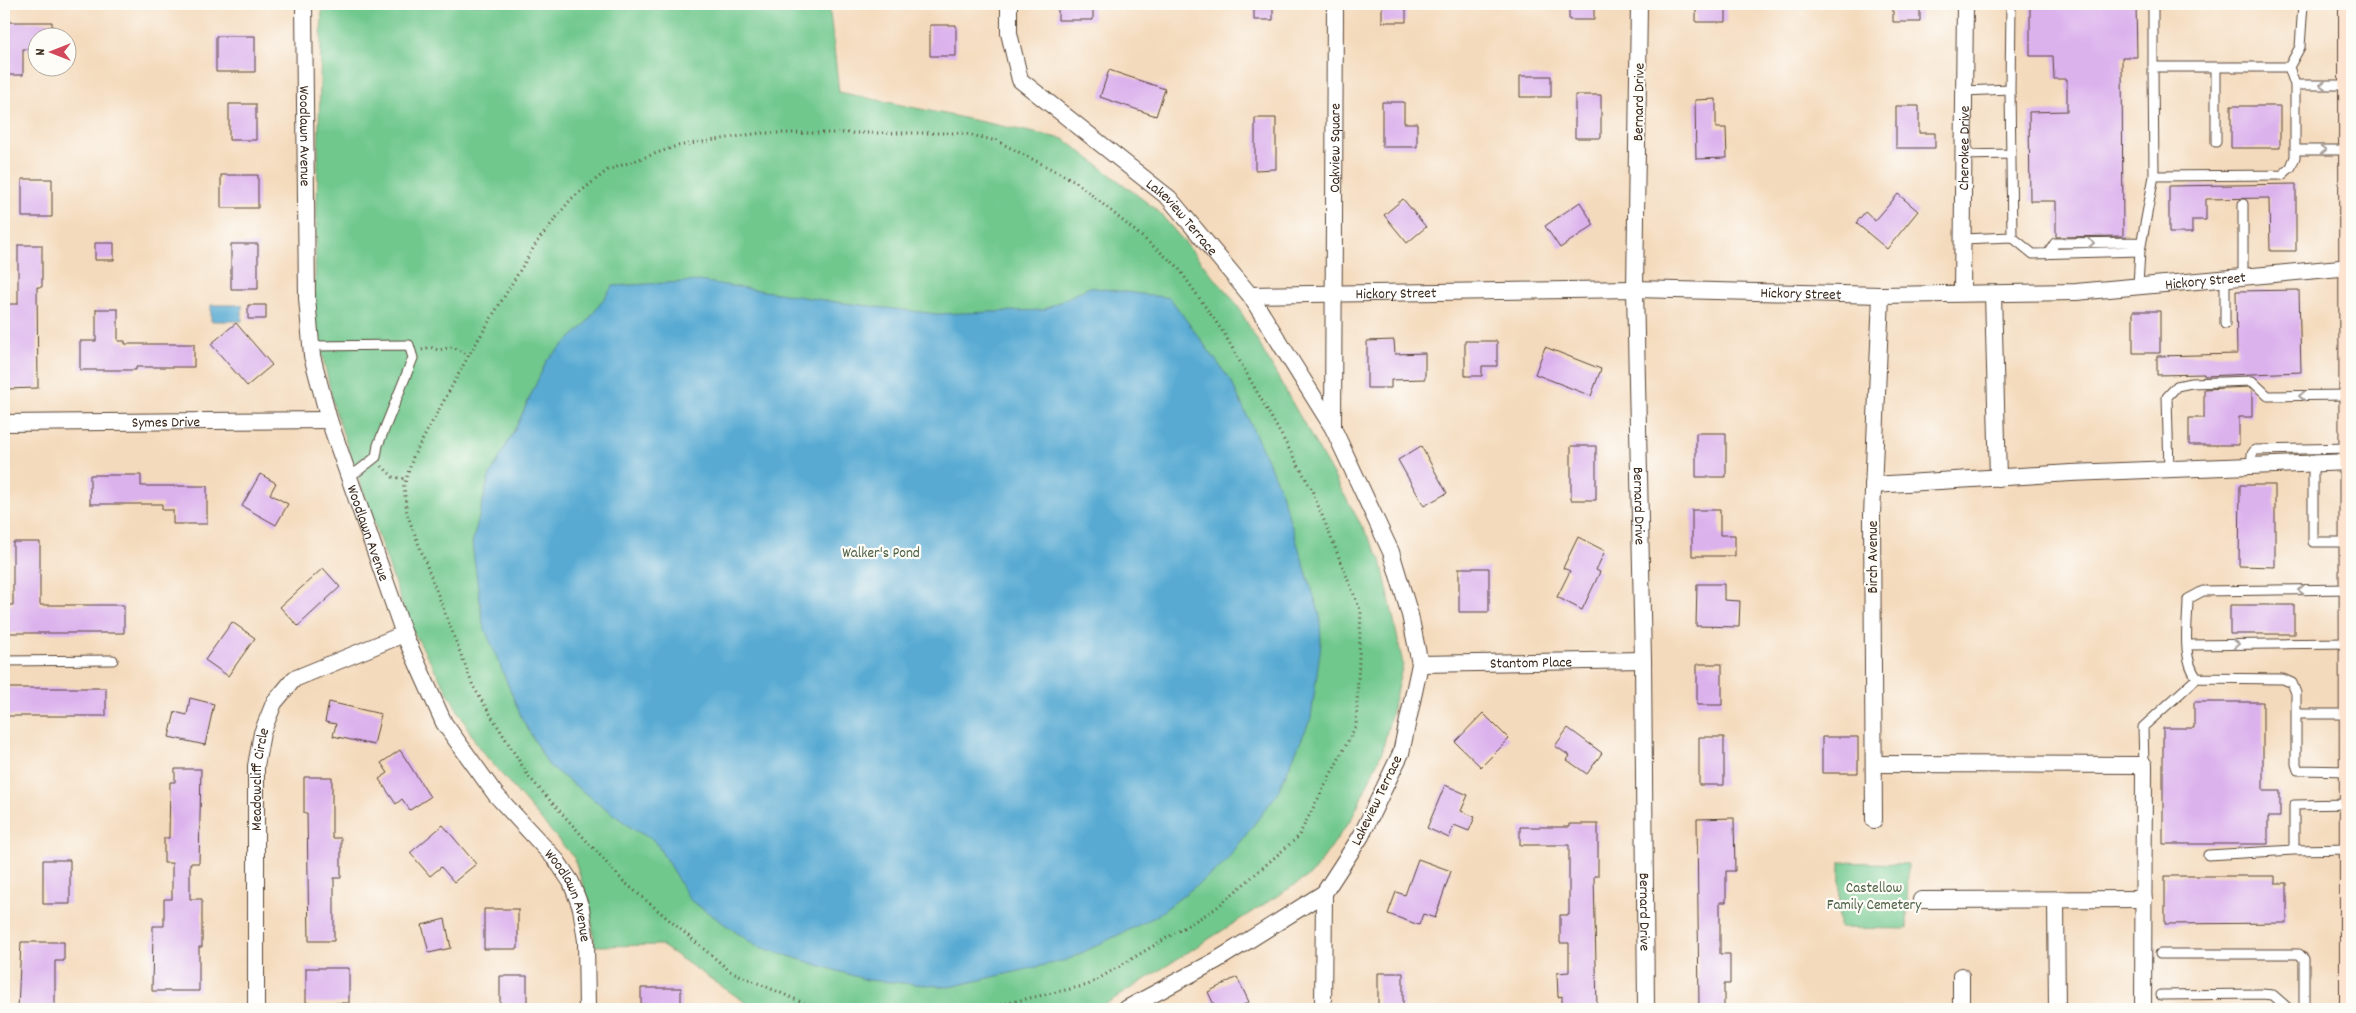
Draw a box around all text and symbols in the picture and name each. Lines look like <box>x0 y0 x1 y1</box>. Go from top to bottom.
north arrow <box>28 28 78 78</box>
text: N <box>31 48 51 55</box>
street label: Bernard Drive <box>1628 62 1652 141</box>
one-way arrow <box>2319 80 2326 90</box>
street label: Woodlawn Avenue <box>292 85 315 187</box>
street label: Oakview Square <box>1325 103 1348 193</box>
street label: Cherokee Drive <box>1954 105 1977 191</box>
one-way arrow <box>2320 145 2327 155</box>
street label: Lakeview Terrace <box>1140 175 1222 262</box>
one-way arrow <box>2088 238 2095 248</box>
street label: Hickory Street <box>2164 268 2247 297</box>
street label: Hickory Street <box>1355 283 1437 306</box>
street label: Hickory Street <box>1760 283 1842 307</box>
one-way arrow <box>2298 390 2306 401</box>
street label: Symes Drive <box>132 412 201 435</box>
street label: Bernard Drive <box>1626 467 1650 546</box>
street label: Woodlawn Avenue <box>340 482 394 585</box>
street label: Birch Avenue <box>1863 520 1885 593</box>
park label: Walker's Pond <box>842 543 920 565</box>
one-way arrow <box>2297 584 2305 595</box>
one-way arrow <box>2233 639 2241 649</box>
street label: Stantom Place <box>1490 652 1573 676</box>
street label: Meadowcliff Circle <box>247 724 276 831</box>
street label: Lakeview Terrace <box>1346 752 1409 850</box>
street label: Woodlawn Avenue <box>538 845 595 944</box>
street label: Bernard Drive <box>1632 873 1655 952</box>
park label: Castellow Family Cemetery <box>1827 878 1922 917</box>

